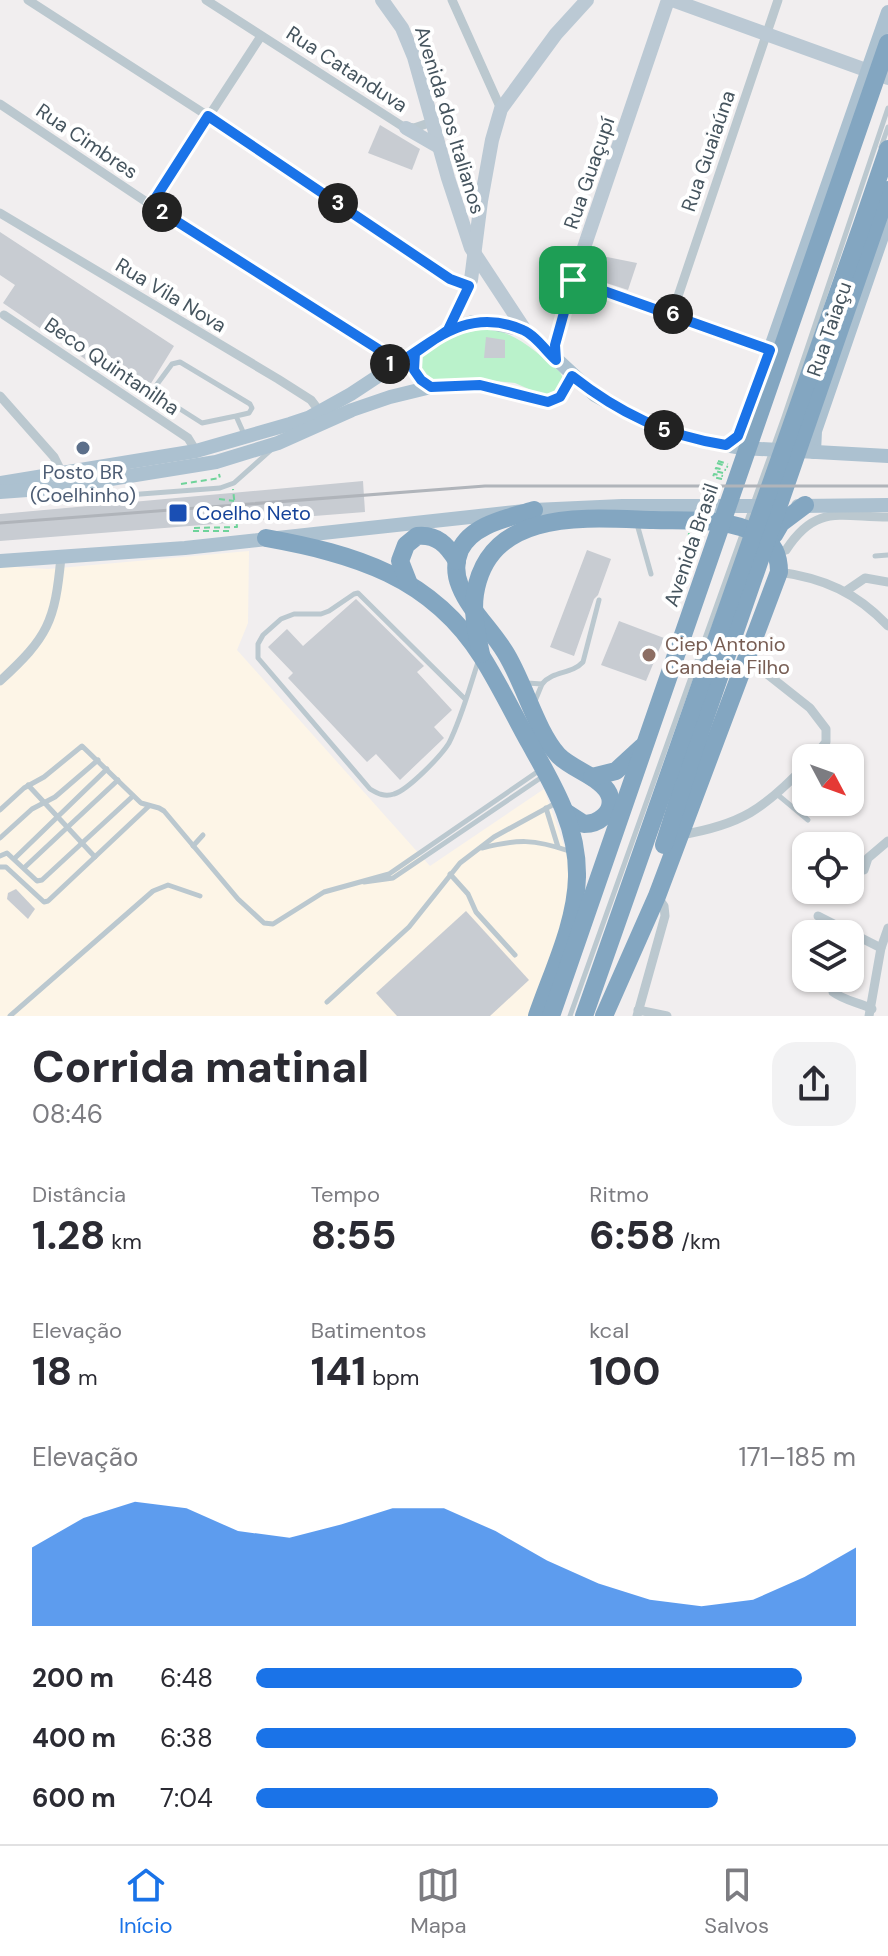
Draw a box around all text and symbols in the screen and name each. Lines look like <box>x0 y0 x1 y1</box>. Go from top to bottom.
street label: Rua Catanduva <box>281 20 413 118</box>
street label: Avenida dos Italianos <box>409 23 491 217</box>
street label: Rua Guaiaúna <box>675 87 741 215</box>
street label: Rua Cimbres <box>31 97 143 185</box>
street label: Rua Guaçupí <box>558 113 620 233</box>
pin: 3 <box>318 183 358 223</box>
text: 3 <box>331 188 345 217</box>
pin: 2 <box>142 192 182 232</box>
text: 2 <box>156 197 168 226</box>
pin <box>539 246 607 314</box>
street label: Rua Vila Nova <box>111 252 231 338</box>
icon: arrive <box>551 258 595 302</box>
street label: Rua Taiaçu <box>801 278 857 380</box>
pin: 6 <box>653 294 693 334</box>
text: 6 <box>666 299 680 328</box>
street label: Beco Quintanilha <box>40 311 184 421</box>
pin: 1 <box>370 344 410 384</box>
text: 1 <box>386 349 394 378</box>
pin: 5 <box>644 410 684 450</box>
text: 5 <box>657 415 671 444</box>
marker: Posto BR (Coelhinho) <box>74 439 92 457</box>
place label: Posto BR (Coelhinho) <box>30 459 136 508</box>
street label: Avenida Brasil <box>658 480 724 610</box>
place label: Coelho Neto <box>196 500 311 526</box>
marker: Coelho Neto <box>167 502 189 524</box>
place label: Ciep Antonio Candeia Filho <box>665 631 790 680</box>
marker: Ciep Antonio Candeia Filho <box>640 646 658 664</box>
north arrow <box>792 744 864 816</box>
map controls <box>792 744 864 992</box>
button: locate <box>792 832 864 904</box>
button: layers <box>792 920 864 992</box>
text: Corrida matinal <box>32 1038 369 1096</box>
button: share <box>772 1042 856 1126</box>
text: 08:46 <box>32 1097 103 1131</box>
text: Distância <box>32 1180 126 1209</box>
text: Tempo <box>311 1180 380 1209</box>
text: Ritmo <box>589 1180 649 1209</box>
text: 1.28 <box>32 1209 105 1261</box>
text: 8:55 <box>311 1209 396 1261</box>
text: 6:58 <box>589 1209 675 1261</box>
text: km <box>105 1227 142 1256</box>
text: /km <box>675 1227 721 1256</box>
text: Elevação <box>32 1316 122 1345</box>
text: Batimentos <box>311 1316 427 1345</box>
text: kcal <box>589 1316 629 1345</box>
text: 18 <box>32 1345 72 1397</box>
text: 141 <box>311 1345 366 1397</box>
text: 100 <box>589 1345 661 1397</box>
text: m <box>72 1363 98 1392</box>
text: bpm <box>366 1363 419 1392</box>
text: Elevação <box>32 1440 138 1474</box>
text: 171–185 m <box>739 1440 856 1474</box>
text: 200 m <box>32 1661 114 1695</box>
text: 6:48 <box>160 1661 213 1695</box>
text: 400 m <box>32 1721 116 1755</box>
text: 6:38 <box>160 1721 213 1755</box>
text: 600 m <box>32 1781 116 1815</box>
text: 7:04 <box>160 1781 213 1815</box>
tab: Início <box>119 1863 172 1940</box>
tab: Mapa <box>410 1863 467 1940</box>
tab: Salvos <box>704 1863 769 1940</box>

